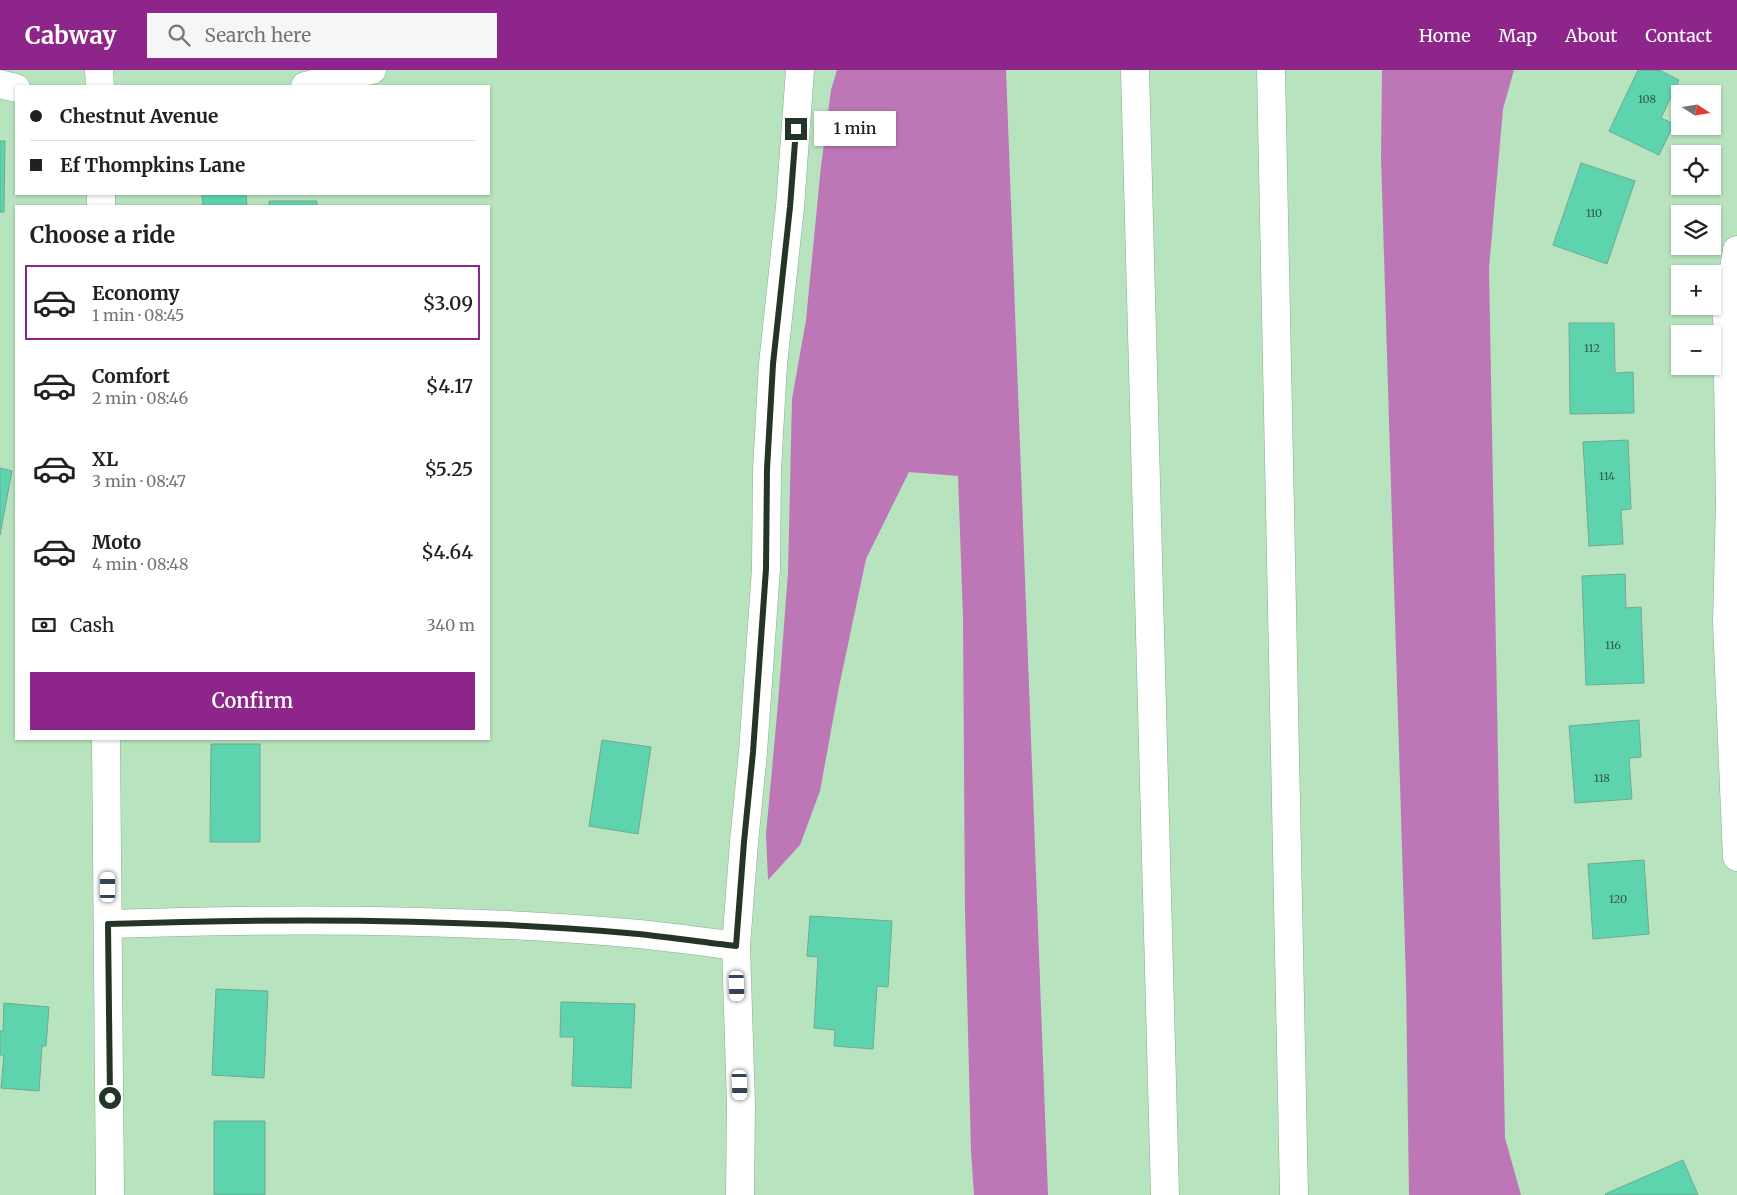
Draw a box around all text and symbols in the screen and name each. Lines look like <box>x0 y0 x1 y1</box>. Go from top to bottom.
search box <box>147 13 497 58</box>
text: Cabway <box>25 20 117 51</box>
icon: search <box>165 21 193 49</box>
text: Search here <box>205 23 311 47</box>
text: Home <box>1419 24 1471 47</box>
text: Map <box>1499 24 1537 47</box>
text: About <box>1565 24 1617 47</box>
text: Contact <box>1645 24 1712 47</box>
north arrow <box>1671 85 1721 135</box>
map controls <box>1671 85 1721 375</box>
house number: 108 <box>1638 92 1656 106</box>
text: Chestnut Avenue <box>60 104 218 128</box>
callout: 1 min <box>814 112 896 146</box>
route end <box>785 118 807 140</box>
text: 1 min <box>833 118 877 138</box>
button: locate <box>1671 145 1721 195</box>
text: Ef Thompkins Lane <box>60 153 245 177</box>
button: layers <box>1671 205 1721 255</box>
house number: 110 <box>1586 206 1602 220</box>
text: Choose a ride <box>30 221 175 249</box>
button: + <box>1671 265 1721 315</box>
icon: car <box>32 280 77 325</box>
text: Economy <box>92 281 180 305</box>
text: $3.09 <box>423 291 473 315</box>
text: 1 min · 08:45 <box>92 305 184 325</box>
button: − <box>1671 325 1721 375</box>
house number: 112 <box>1584 341 1600 355</box>
icon: car <box>32 363 77 408</box>
text: Comfort <box>92 364 170 388</box>
text: $4.17 <box>426 374 473 398</box>
text: 2 min · 08:46 <box>92 388 188 408</box>
icon: car <box>32 446 77 491</box>
text: XL <box>92 447 118 471</box>
text: $5.25 <box>425 457 473 481</box>
house number: 114 <box>1599 469 1615 483</box>
text: 3 min · 08:47 <box>92 471 186 491</box>
icon: car <box>32 529 77 574</box>
text: Moto <box>92 530 141 554</box>
text: $4.64 <box>421 540 473 564</box>
text: 4 min · 08:48 <box>92 554 188 574</box>
icon: cash <box>30 611 58 639</box>
text: Cash <box>70 613 114 637</box>
text: 340 m <box>426 615 475 635</box>
house number: 116 <box>1605 638 1621 652</box>
button: Confirm <box>30 672 475 730</box>
house number: 118 <box>1594 771 1610 785</box>
car <box>100 872 115 902</box>
house number: 120 <box>1609 892 1627 906</box>
car <box>728 971 745 1001</box>
car <box>731 1070 748 1100</box>
route start <box>99 1087 121 1109</box>

